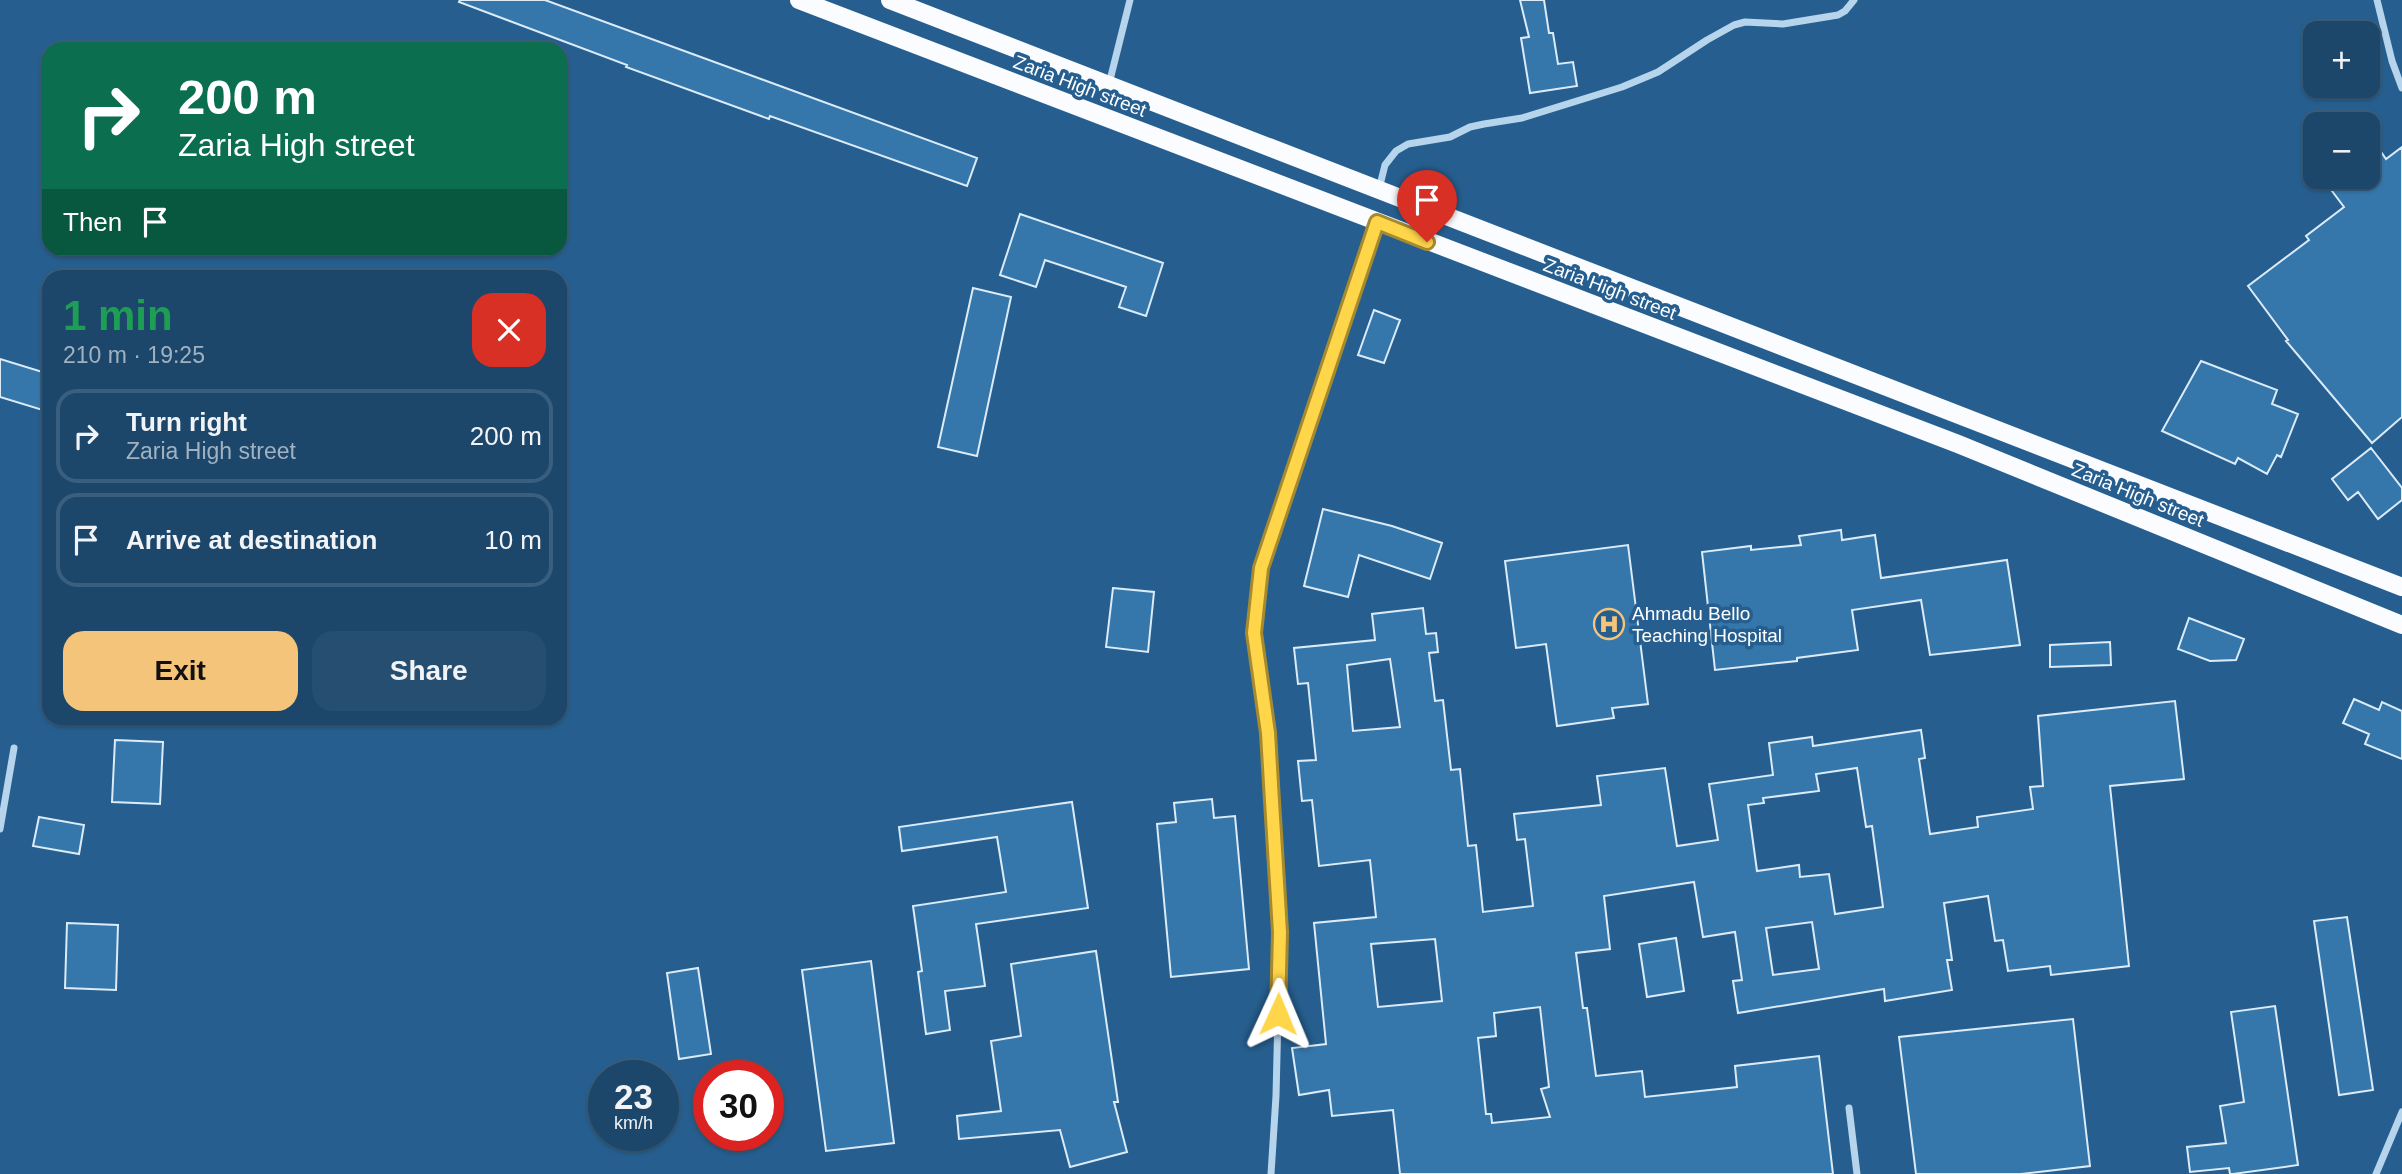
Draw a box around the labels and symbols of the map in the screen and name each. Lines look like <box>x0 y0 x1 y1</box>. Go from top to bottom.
street label: Zaria High street <box>1011 51 1150 121</box>
pin <box>1397 170 1457 242</box>
street label: Zaria High street <box>1541 254 1680 324</box>
street label: Zaria High street <box>2069 459 2208 531</box>
place label: Ahmadu Bello Teaching Hospital <box>1632 603 1782 646</box>
hospital icon: Ahmadu Bello Teaching Hospital <box>1592 607 1626 641</box>
position arrow <box>1241 977 1315 1051</box>
speed limit sign: 30 <box>693 1060 784 1151</box>

